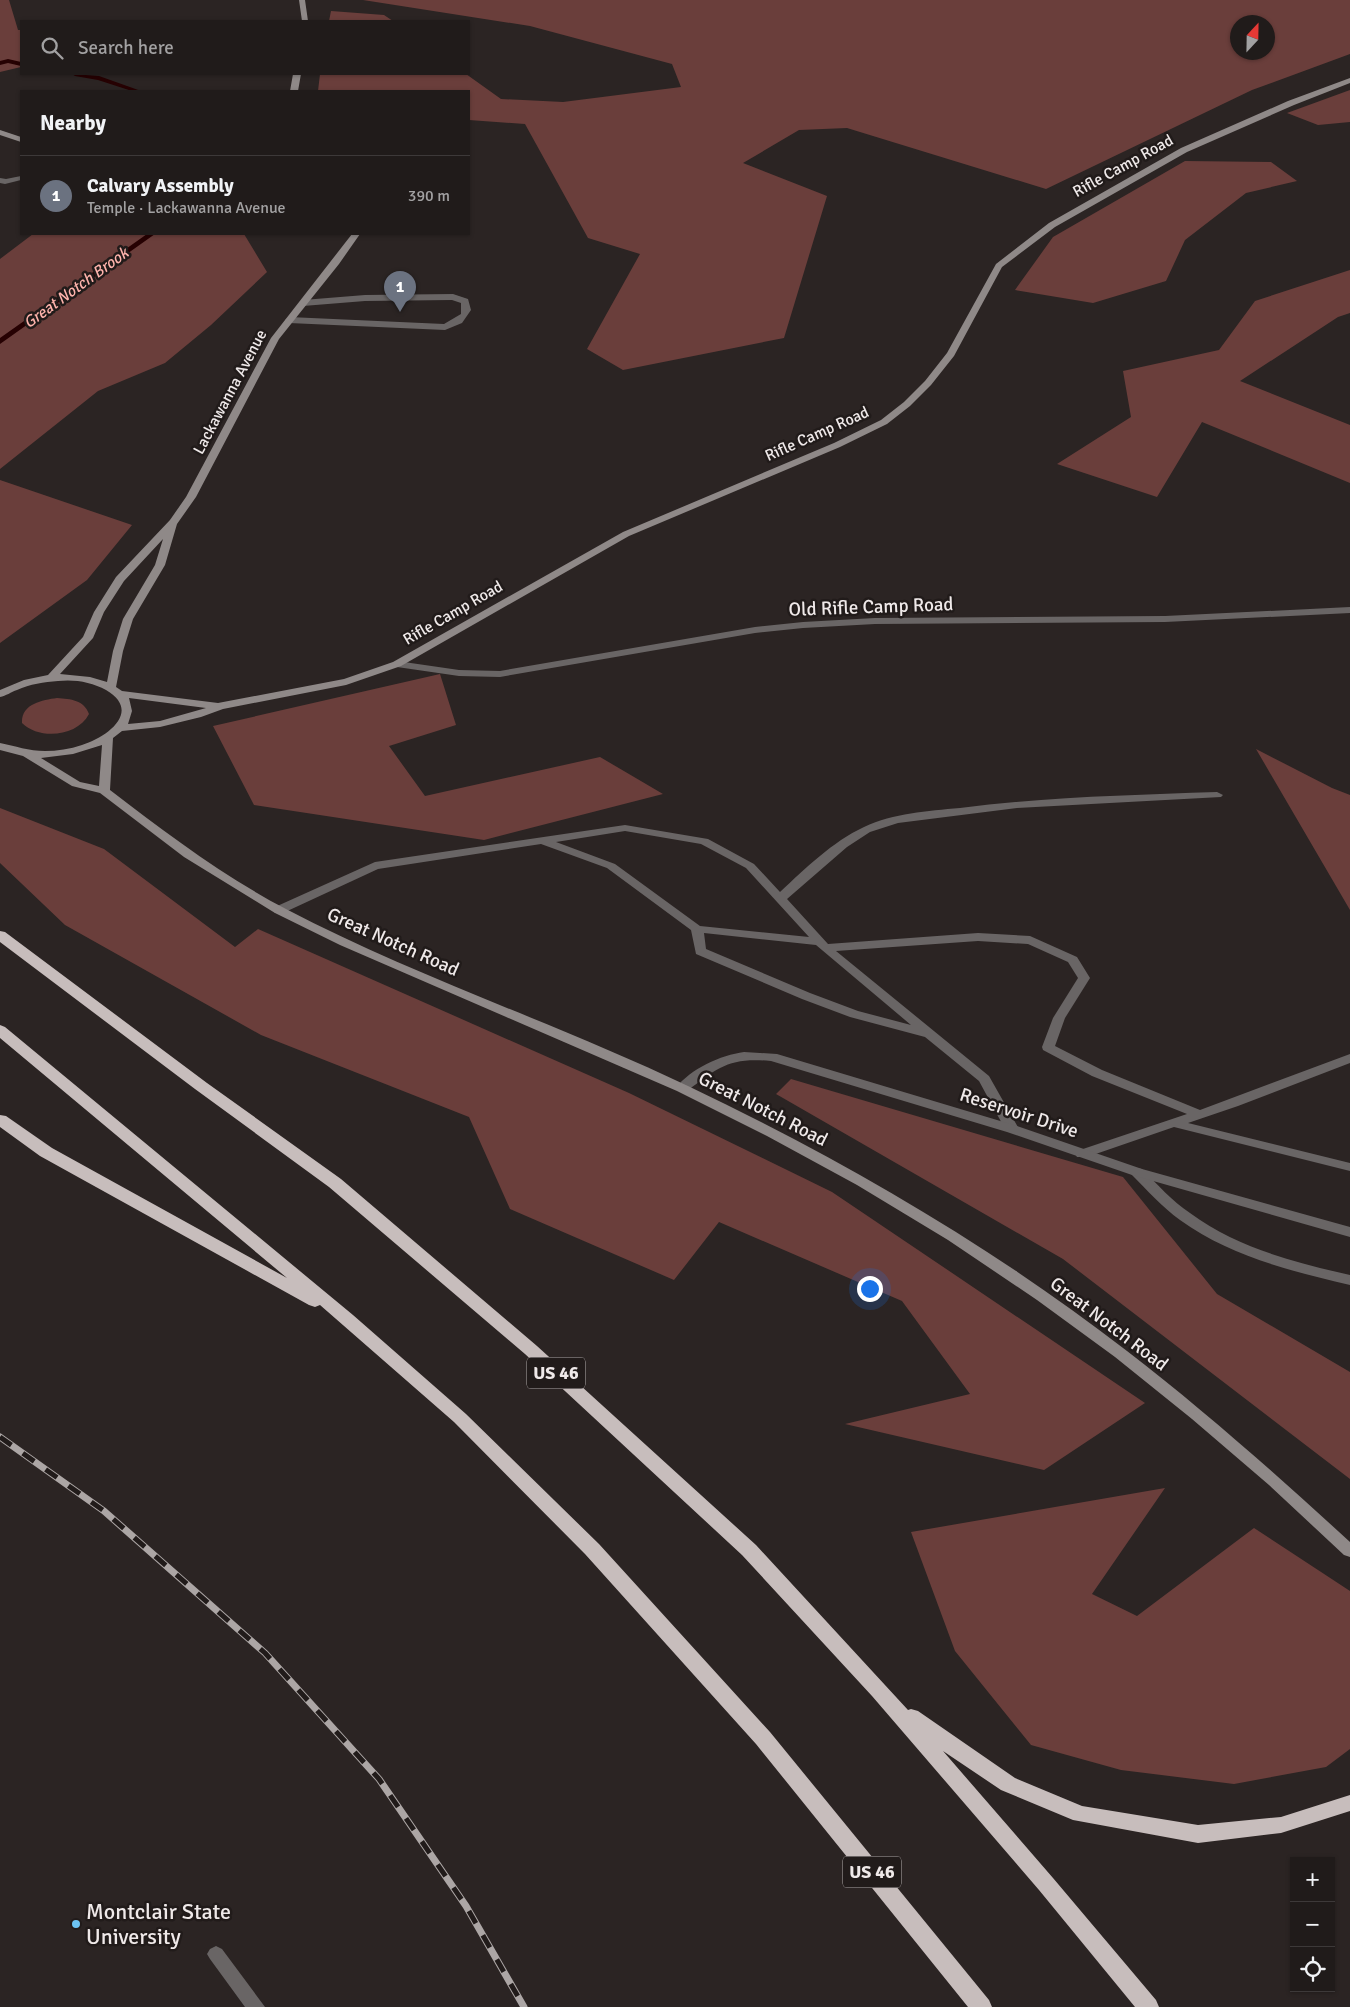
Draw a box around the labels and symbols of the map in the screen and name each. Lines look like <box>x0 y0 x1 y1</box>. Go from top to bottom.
north arrow <box>1230 15 1275 60</box>
street label: Rifle Camp Road <box>1069 130 1177 202</box>
water label: Great Notch Brook <box>20 242 134 333</box>
pin: 1 <box>384 271 416 312</box>
street label: Lackawanna Avenue <box>189 326 271 458</box>
street label: Rifle Camp Road <box>762 402 872 466</box>
street label: Rifle Camp Road <box>400 576 506 650</box>
street label: Old Rifle Camp Road <box>788 592 954 622</box>
street label: Great Notch Road <box>323 902 463 982</box>
street label: Great Notch Road <box>694 1066 832 1152</box>
street label: Reservoir Drive <box>957 1083 1081 1143</box>
street label: Great Notch Road <box>1045 1272 1173 1376</box>
your location <box>857 1276 883 1302</box>
road number: US 46 <box>527 1358 585 1389</box>
road number: US 46 <box>843 1856 901 1888</box>
place label: Montclair State University <box>86 1898 231 1950</box>
marker: Montclair State University <box>70 1918 82 1930</box>

